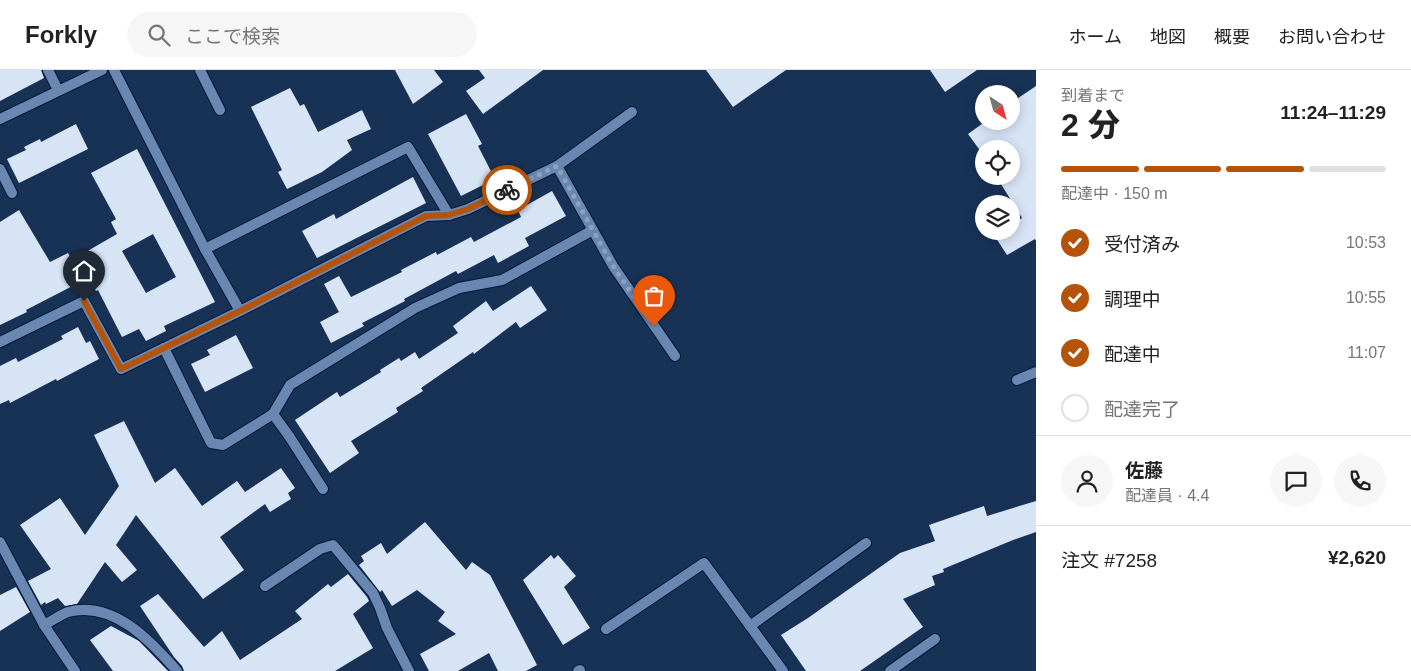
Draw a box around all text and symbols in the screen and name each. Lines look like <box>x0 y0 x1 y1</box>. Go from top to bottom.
search box <box>127 12 477 57</box>
text: Forkly <box>25 21 97 48</box>
icon: search <box>145 21 173 49</box>
text: ここで検索 <box>185 26 280 47</box>
text: ホーム <box>1069 27 1122 47</box>
text: 地図 <box>1150 27 1186 47</box>
text: 概要 <box>1214 27 1250 47</box>
text: お問い合わせ <box>1278 27 1386 47</box>
north arrow <box>975 85 1020 130</box>
map controls <box>975 85 1020 240</box>
text: 到着まで <box>1061 87 1125 104</box>
text: 11:24–11:29 <box>1280 102 1386 123</box>
text: 2 分 <box>1061 107 1120 143</box>
button: locate <box>975 140 1020 185</box>
courier <box>482 165 532 215</box>
icon: bike <box>493 176 521 204</box>
text: 配達中 · 150 m <box>1061 185 1168 202</box>
button: layers <box>975 195 1020 240</box>
icon: check <box>1061 229 1089 257</box>
text: 受付済み <box>1104 234 1180 255</box>
text: 10:53 <box>1346 234 1386 251</box>
pin <box>63 250 105 301</box>
icon: home <box>70 257 98 285</box>
pin <box>633 275 675 326</box>
icon: bag <box>640 282 668 310</box>
icon: check <box>1061 284 1089 312</box>
text: 調理中 <box>1104 289 1161 310</box>
text: 10:55 <box>1346 289 1386 306</box>
icon: check <box>1061 339 1089 367</box>
text: 配達中 <box>1104 344 1161 365</box>
text: 11:07 <box>1347 344 1386 361</box>
text: 配達完了 <box>1104 399 1180 420</box>
button: person <box>1061 455 1113 507</box>
button: chat <box>1270 455 1322 507</box>
button: phone <box>1334 455 1386 507</box>
text: 佐藤 <box>1125 460 1163 481</box>
text: 配達員 · 4.4 <box>1125 487 1209 504</box>
text: ¥2,620 <box>1328 547 1386 568</box>
text: 注文 #7258 <box>1061 550 1157 571</box>

